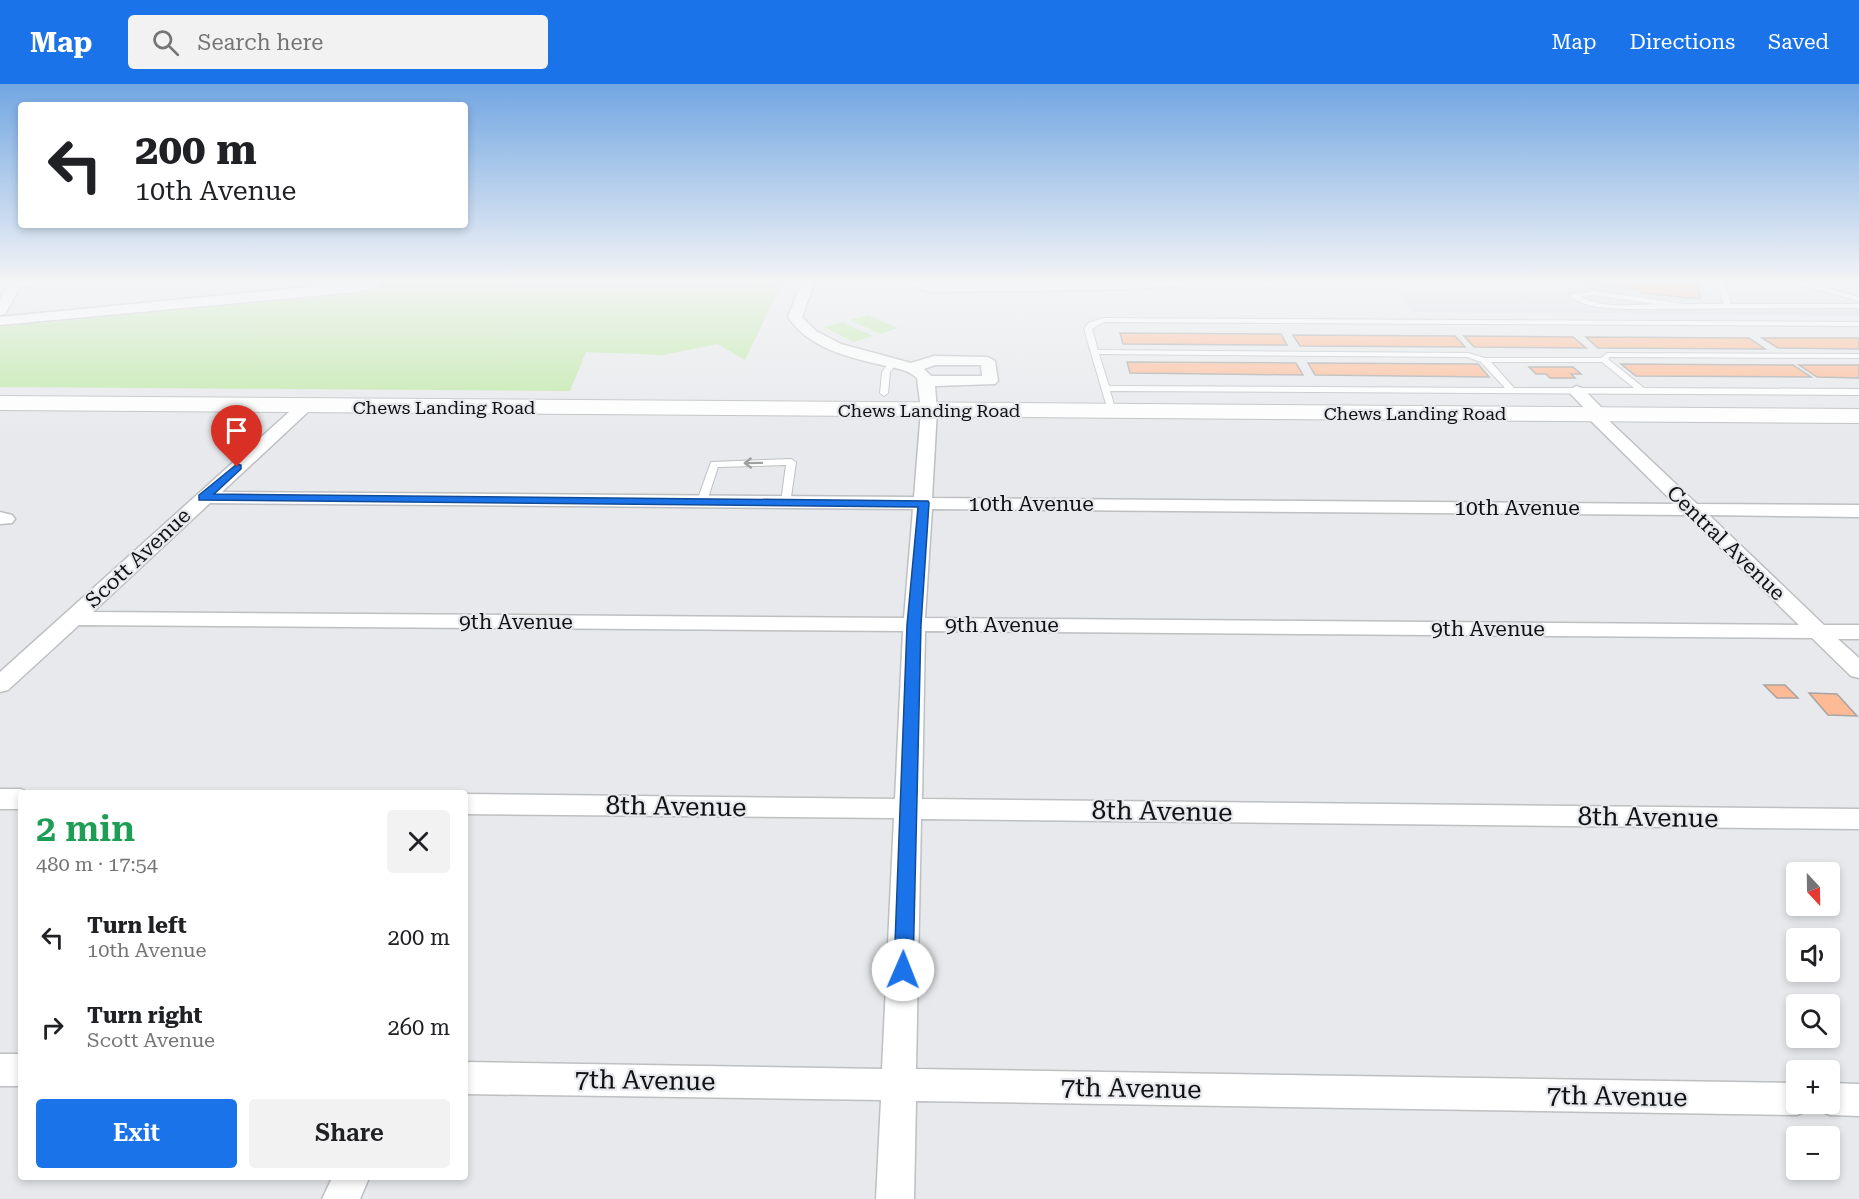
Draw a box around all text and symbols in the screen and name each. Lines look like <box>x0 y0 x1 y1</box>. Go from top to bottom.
search box <box>128 15 548 69</box>
text: Map <box>30 26 92 59</box>
icon: search <box>149 26 182 59</box>
text: Search here <box>197 30 323 55</box>
text: Map <box>1552 30 1596 54</box>
text: Directions <box>1629 30 1735 54</box>
text: Saved <box>1768 30 1829 54</box>
text: 200 m <box>135 125 257 174</box>
icon: left <box>36 126 114 204</box>
text: 10th Avenue <box>135 175 296 207</box>
street label: Chews Landing Road <box>353 397 536 418</box>
street label: Chews Landing Road <box>838 400 1021 421</box>
street label: Chews Landing Road <box>1324 403 1507 424</box>
pin <box>211 405 262 467</box>
icon: arrive <box>220 414 253 447</box>
one-way arrow <box>743 457 763 469</box>
street label: Central Avenue <box>1662 481 1790 605</box>
street label: 10th Avenue <box>968 492 1094 516</box>
street label: 10th Avenue <box>1454 496 1580 520</box>
street label: Scott Avenue <box>81 503 195 613</box>
street label: 9th Avenue <box>459 610 573 634</box>
street label: 9th Avenue <box>945 613 1059 637</box>
street label: 9th Avenue <box>1431 617 1545 641</box>
street label: 8th Avenue <box>605 790 747 822</box>
street label: 8th Avenue <box>1091 795 1233 827</box>
street label: 8th Avenue <box>1577 801 1719 833</box>
text: 2 min <box>36 808 135 850</box>
button: close <box>387 810 450 873</box>
text: 480 m · 17:54 <box>36 852 158 876</box>
north arrow <box>1786 862 1840 916</box>
map controls <box>1786 862 1840 1180</box>
text: Turn left <box>87 913 187 938</box>
icon: left <box>36 921 69 954</box>
text: 200 m <box>387 925 450 950</box>
button: sound <box>1786 928 1840 982</box>
text: 10th Avenue <box>87 938 207 962</box>
position arrow <box>871 938 935 1002</box>
button: search <box>1786 994 1840 1048</box>
text: Turn right <box>87 1003 202 1028</box>
icon: right <box>36 1011 69 1044</box>
text: 260 m <box>387 1015 450 1040</box>
text: Scott Avenue <box>87 1028 215 1052</box>
button: + <box>1786 1060 1840 1114</box>
street label: 7th Avenue <box>574 1064 716 1096</box>
street label: 7th Avenue <box>1060 1072 1202 1104</box>
street label: 7th Avenue <box>1546 1080 1688 1112</box>
button: Exit <box>36 1099 237 1168</box>
button: Share <box>249 1099 450 1168</box>
button: − <box>1786 1126 1840 1180</box>

